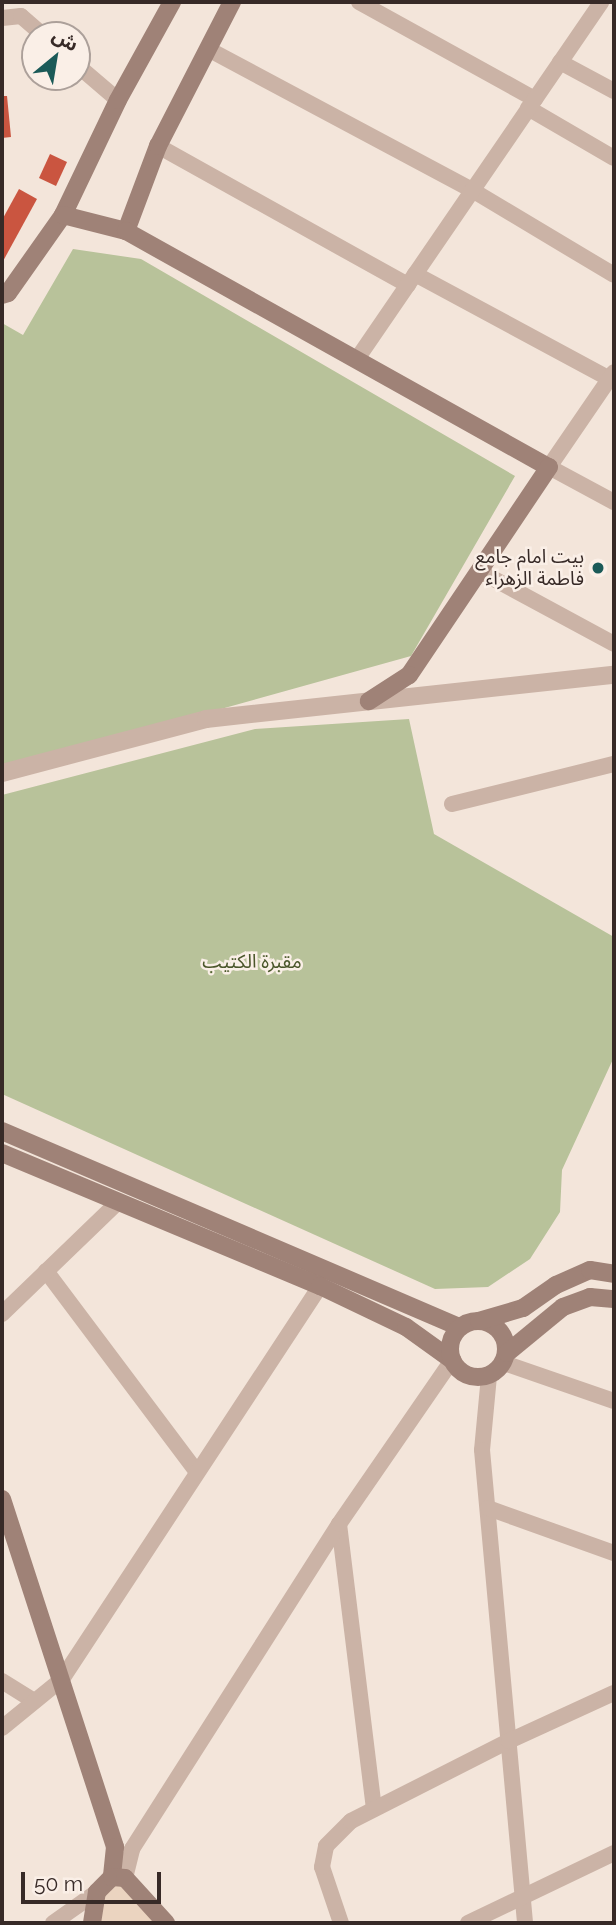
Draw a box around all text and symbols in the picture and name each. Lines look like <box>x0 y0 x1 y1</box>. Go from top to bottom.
north arrow <box>21 21 91 91</box>
text: ش <box>49 24 82 56</box>
place label: بيت امام جامع فاطمة الزهراء <box>475 546 584 590</box>
marker: بيت امام جامع فاطمة الزهراء <box>590 560 606 576</box>
park label: مقبرة الكتيب <box>202 951 302 973</box>
scale bar <box>24 1858 164 1902</box>
text: 50 m <box>34 1871 83 1896</box>

